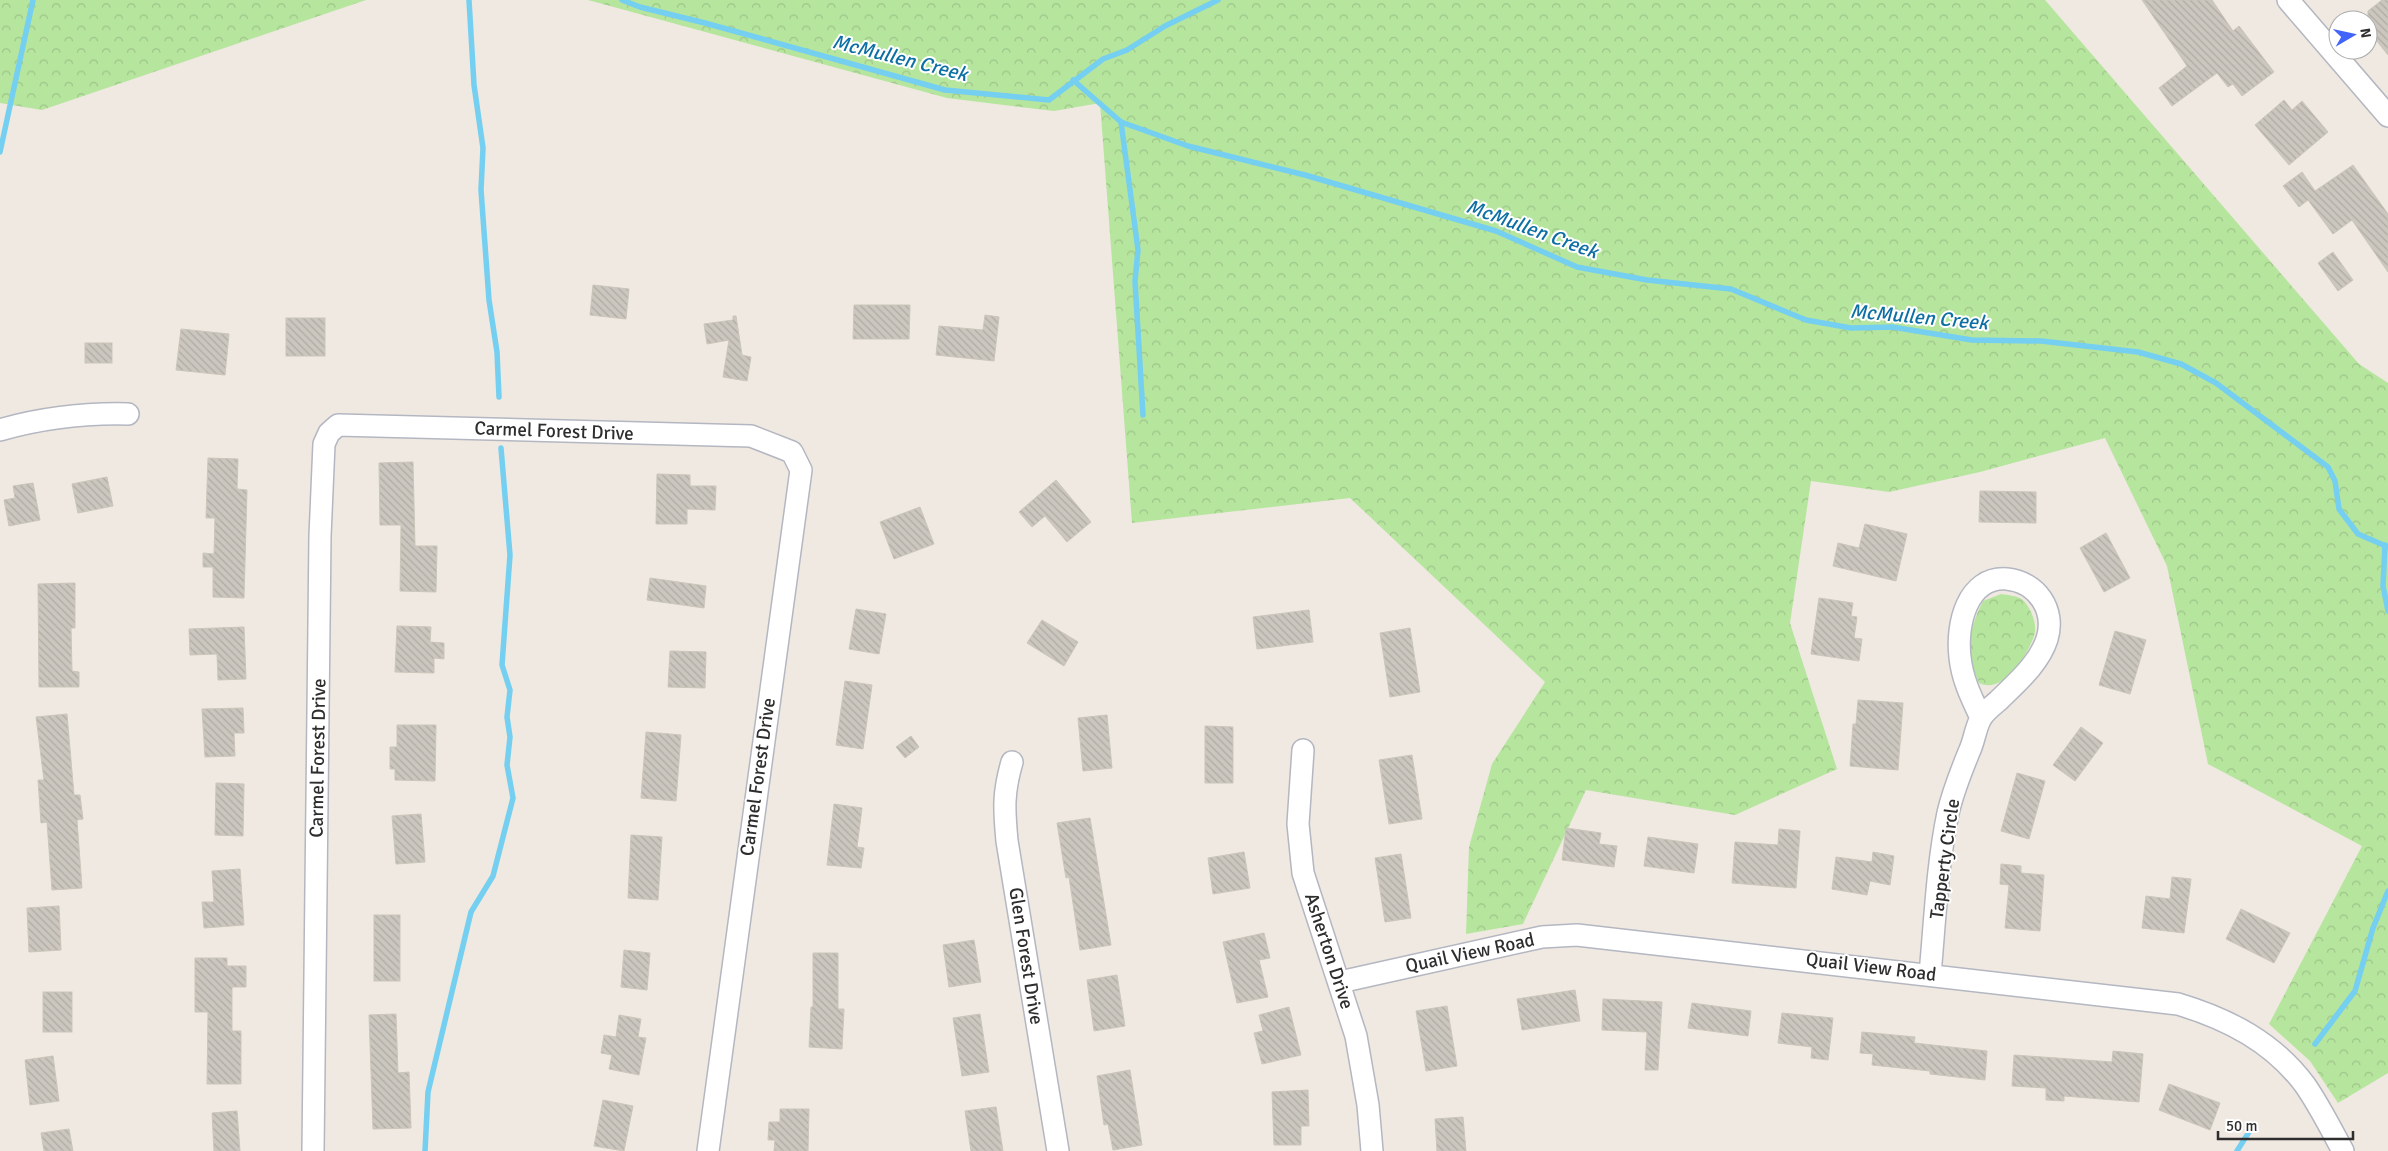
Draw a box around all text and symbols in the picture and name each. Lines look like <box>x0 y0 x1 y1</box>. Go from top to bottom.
north arrow <box>2328 10 2378 60</box>
text: N <box>2356 27 2375 39</box>
water label: McMullen Creek <box>830 29 972 87</box>
water label: McMullen Creek <box>1463 194 1603 265</box>
water label: McMullen Creek <box>1849 299 1991 336</box>
street label: Carmel Forest Drive <box>474 416 634 446</box>
street label: Carmel Forest Drive <box>305 678 331 838</box>
street label: Carmel Forest Drive <box>735 696 781 858</box>
street label: Tapperty Circle <box>1925 797 1965 921</box>
street label: Glen Forest Drive <box>1003 886 1049 1026</box>
street label: Asherton Drive <box>1299 890 1359 1012</box>
street label: Quail View Road <box>1403 928 1537 978</box>
street label: Quail View Road <box>1804 947 1938 987</box>
scale bar <box>2218 1108 2353 1140</box>
text: 50 m <box>2226 1117 2257 1135</box>

